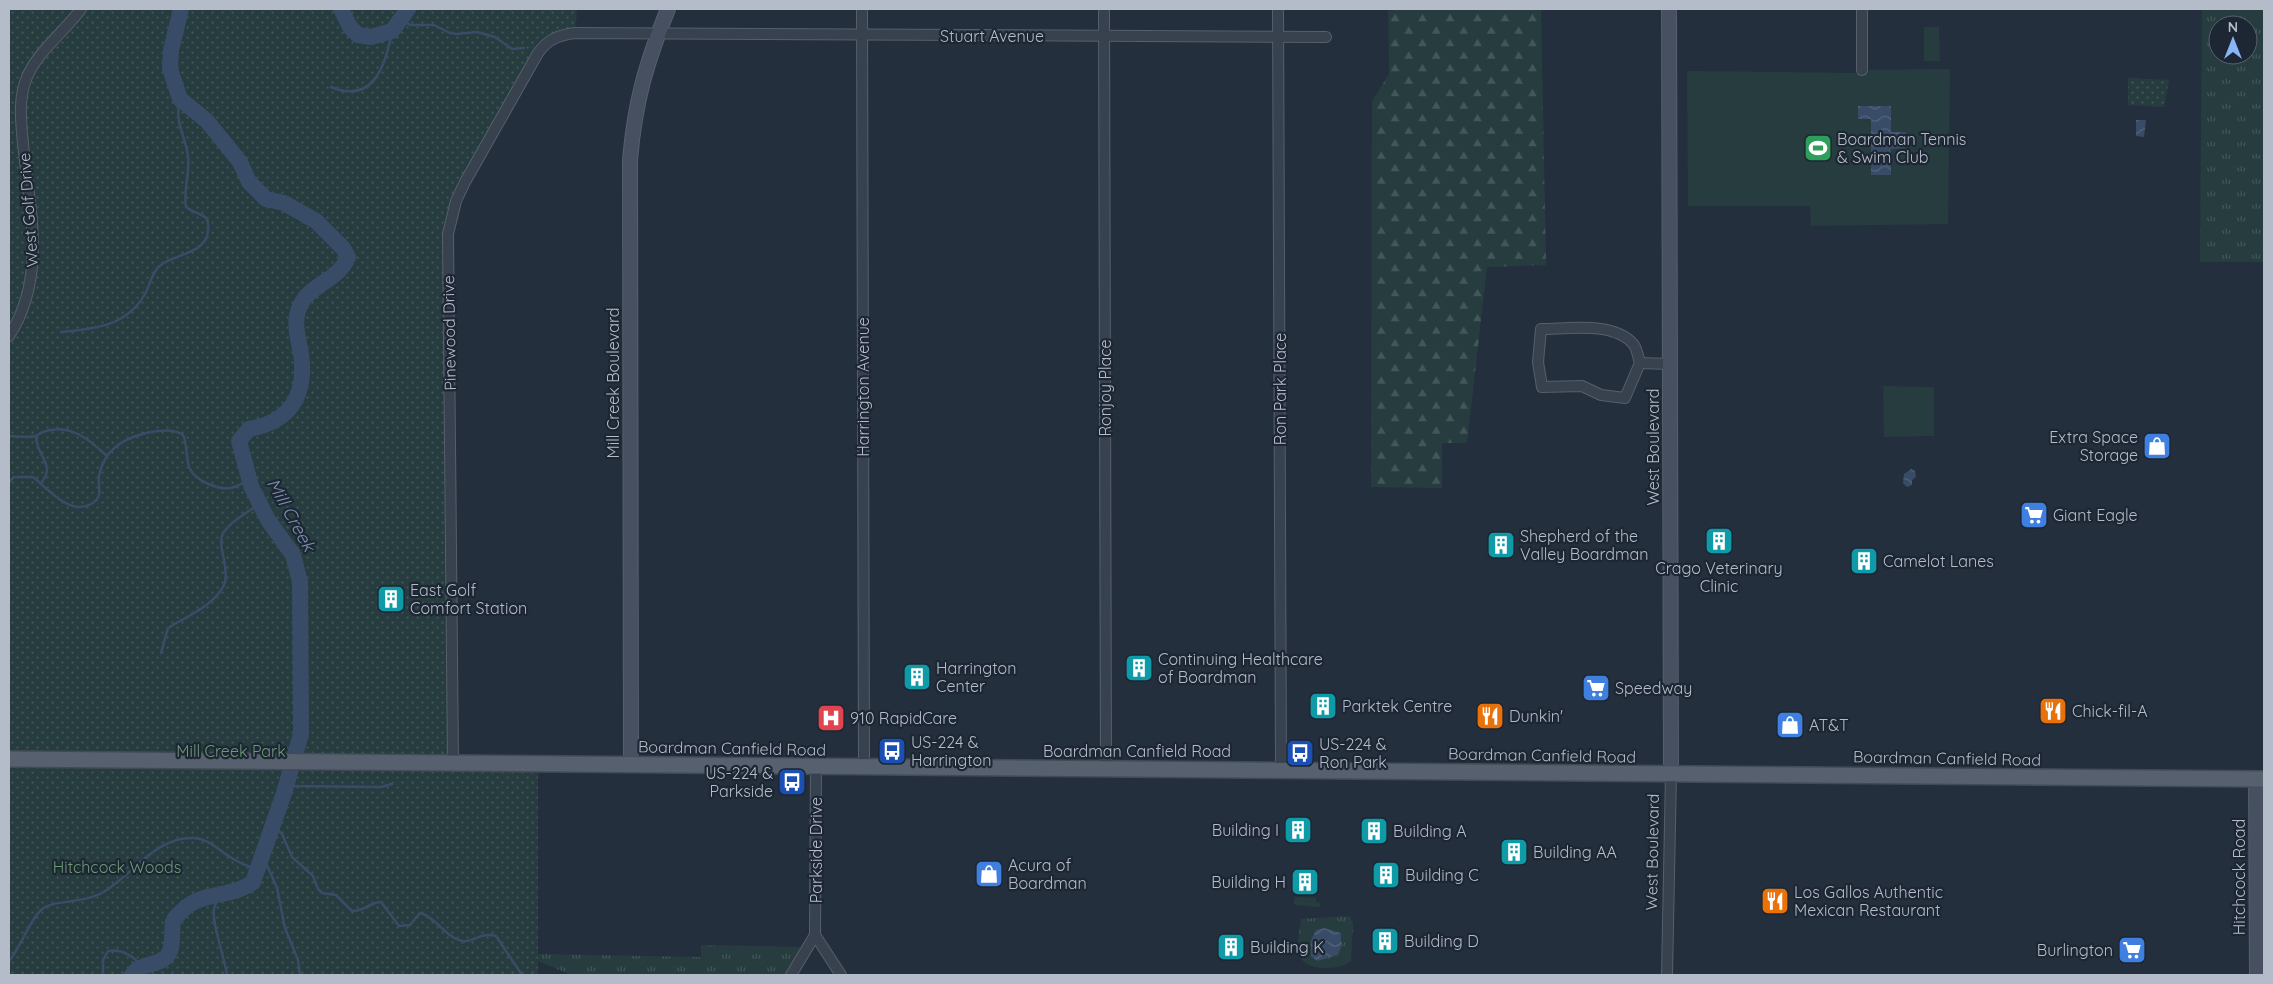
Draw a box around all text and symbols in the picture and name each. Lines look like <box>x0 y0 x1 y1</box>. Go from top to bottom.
north arrow <box>2208 15 2258 65</box>
text: N <box>2228 18 2238 36</box>
street label: Stuart Avenue <box>940 26 1044 46</box>
place label: Boardman Tennis & Swim Club <box>1837 129 1966 167</box>
sports icon: Boardman Tennis & Swim Club <box>1803 133 1833 163</box>
street label: West Golf Drive <box>14 152 42 268</box>
street label: Pinewood Drive <box>438 275 460 391</box>
street label: Mill Creek Boulevard <box>603 308 623 458</box>
street label: Harrington Avenue <box>853 317 873 457</box>
street label: Ron Park Place <box>1270 333 1290 445</box>
street label: Ronjoy Place <box>1095 339 1115 437</box>
street label: West Boulevard <box>1643 389 1663 505</box>
place label: Extra Space Storage <box>2049 427 2138 465</box>
shop icon: Extra Space Storage <box>2142 431 2172 461</box>
water label: Mill Creek <box>262 474 322 557</box>
supermarket icon: Giant Eagle <box>2019 500 2049 530</box>
place label: Giant Eagle <box>2053 505 2138 525</box>
place label: Shepherd of the Valley Boardman <box>1520 526 1649 564</box>
building icon: Crago Veterinary Clinic <box>1704 526 1734 556</box>
building icon: Shepherd of the Valley Boardman <box>1486 530 1516 560</box>
building icon: Camelot Lanes <box>1849 546 1879 576</box>
place label: Camelot Lanes <box>1883 551 1994 571</box>
place label: Crago Veterinary Clinic <box>1655 558 1783 596</box>
place label: East Golf Comfort Station <box>410 580 527 618</box>
building icon: East Golf Comfort Station <box>376 584 406 614</box>
place label: Continuing Healthcare of Boardman <box>1158 649 1323 687</box>
building icon: Continuing Healthcare of Boardman <box>1124 653 1154 683</box>
place label: Harrington Center <box>936 658 1016 696</box>
building icon: Harrington Center <box>902 662 932 692</box>
supermarket icon: Speedway <box>1581 673 1611 703</box>
place label: Speedway <box>1615 678 1692 698</box>
building icon: Parktek Centre <box>1308 691 1338 721</box>
place label: Parktek Centre <box>1342 696 1452 716</box>
restaurant icon: Chick-fil-A <box>2038 696 2068 726</box>
restaurant icon: Dunkin' <box>1475 701 1505 731</box>
place label: Chick-fil-A <box>2072 701 2148 721</box>
hospital icon: 910 RapidCare <box>816 703 846 733</box>
place label: Dunkin' <box>1509 706 1563 726</box>
place label: 910 RapidCare <box>850 708 957 728</box>
shop icon: AT&T <box>1775 710 1805 740</box>
place label: AT&T <box>1809 715 1849 735</box>
place label: US-224 & Harrington <box>911 732 991 770</box>
place label: US-224 & Ron Park <box>1319 734 1387 772</box>
street label: Boardman Canfield Road <box>638 736 826 760</box>
bus stop icon: US-224 & Harrington <box>877 736 907 766</box>
bus stop icon: US-224 & Ron Park <box>1285 738 1315 768</box>
park label: Mill Creek Park <box>176 741 286 761</box>
street label: Boardman Canfield Road <box>1043 741 1231 761</box>
street label: Boardman Canfield Road <box>1448 743 1636 767</box>
street label: Boardman Canfield Road <box>1853 746 2041 770</box>
place label: US-224 & Parkside <box>705 763 773 801</box>
bus stop icon: US-224 & Parkside <box>777 767 807 797</box>
street label: West Boulevard <box>1641 793 1663 911</box>
street label: Parkside Drive <box>806 797 826 903</box>
building icon: Building I <box>1283 815 1313 845</box>
building icon: Building A <box>1359 816 1389 846</box>
street label: Hitchcock Road <box>2229 819 2249 935</box>
place label: Building I <box>1212 820 1279 840</box>
place label: Building A <box>1393 821 1467 841</box>
building icon: Building AA <box>1499 837 1529 867</box>
place label: Building AA <box>1533 842 1617 862</box>
place label: Acura of Boardman <box>1008 855 1087 893</box>
park label: Hitchcock Woods <box>53 857 181 877</box>
shop icon: Acura of Boardman <box>974 859 1004 889</box>
building icon: Building C <box>1371 860 1401 890</box>
place label: Building C <box>1405 865 1479 885</box>
building icon: Building H <box>1290 867 1320 897</box>
place label: Building H <box>1211 872 1286 892</box>
place label: Los Gallos Authentic Mexican Restaurant <box>1794 882 1943 920</box>
restaurant icon: Los Gallos Authentic Mexican Restaurant <box>1760 886 1790 916</box>
building icon: Building D <box>1370 926 1400 956</box>
place label: Building D <box>1404 931 1479 951</box>
building icon: Building K <box>1216 932 1246 962</box>
supermarket icon: Burlington <box>2117 935 2147 965</box>
place label: Building K <box>1250 937 1324 957</box>
place label: Burlington <box>2037 940 2113 960</box>

